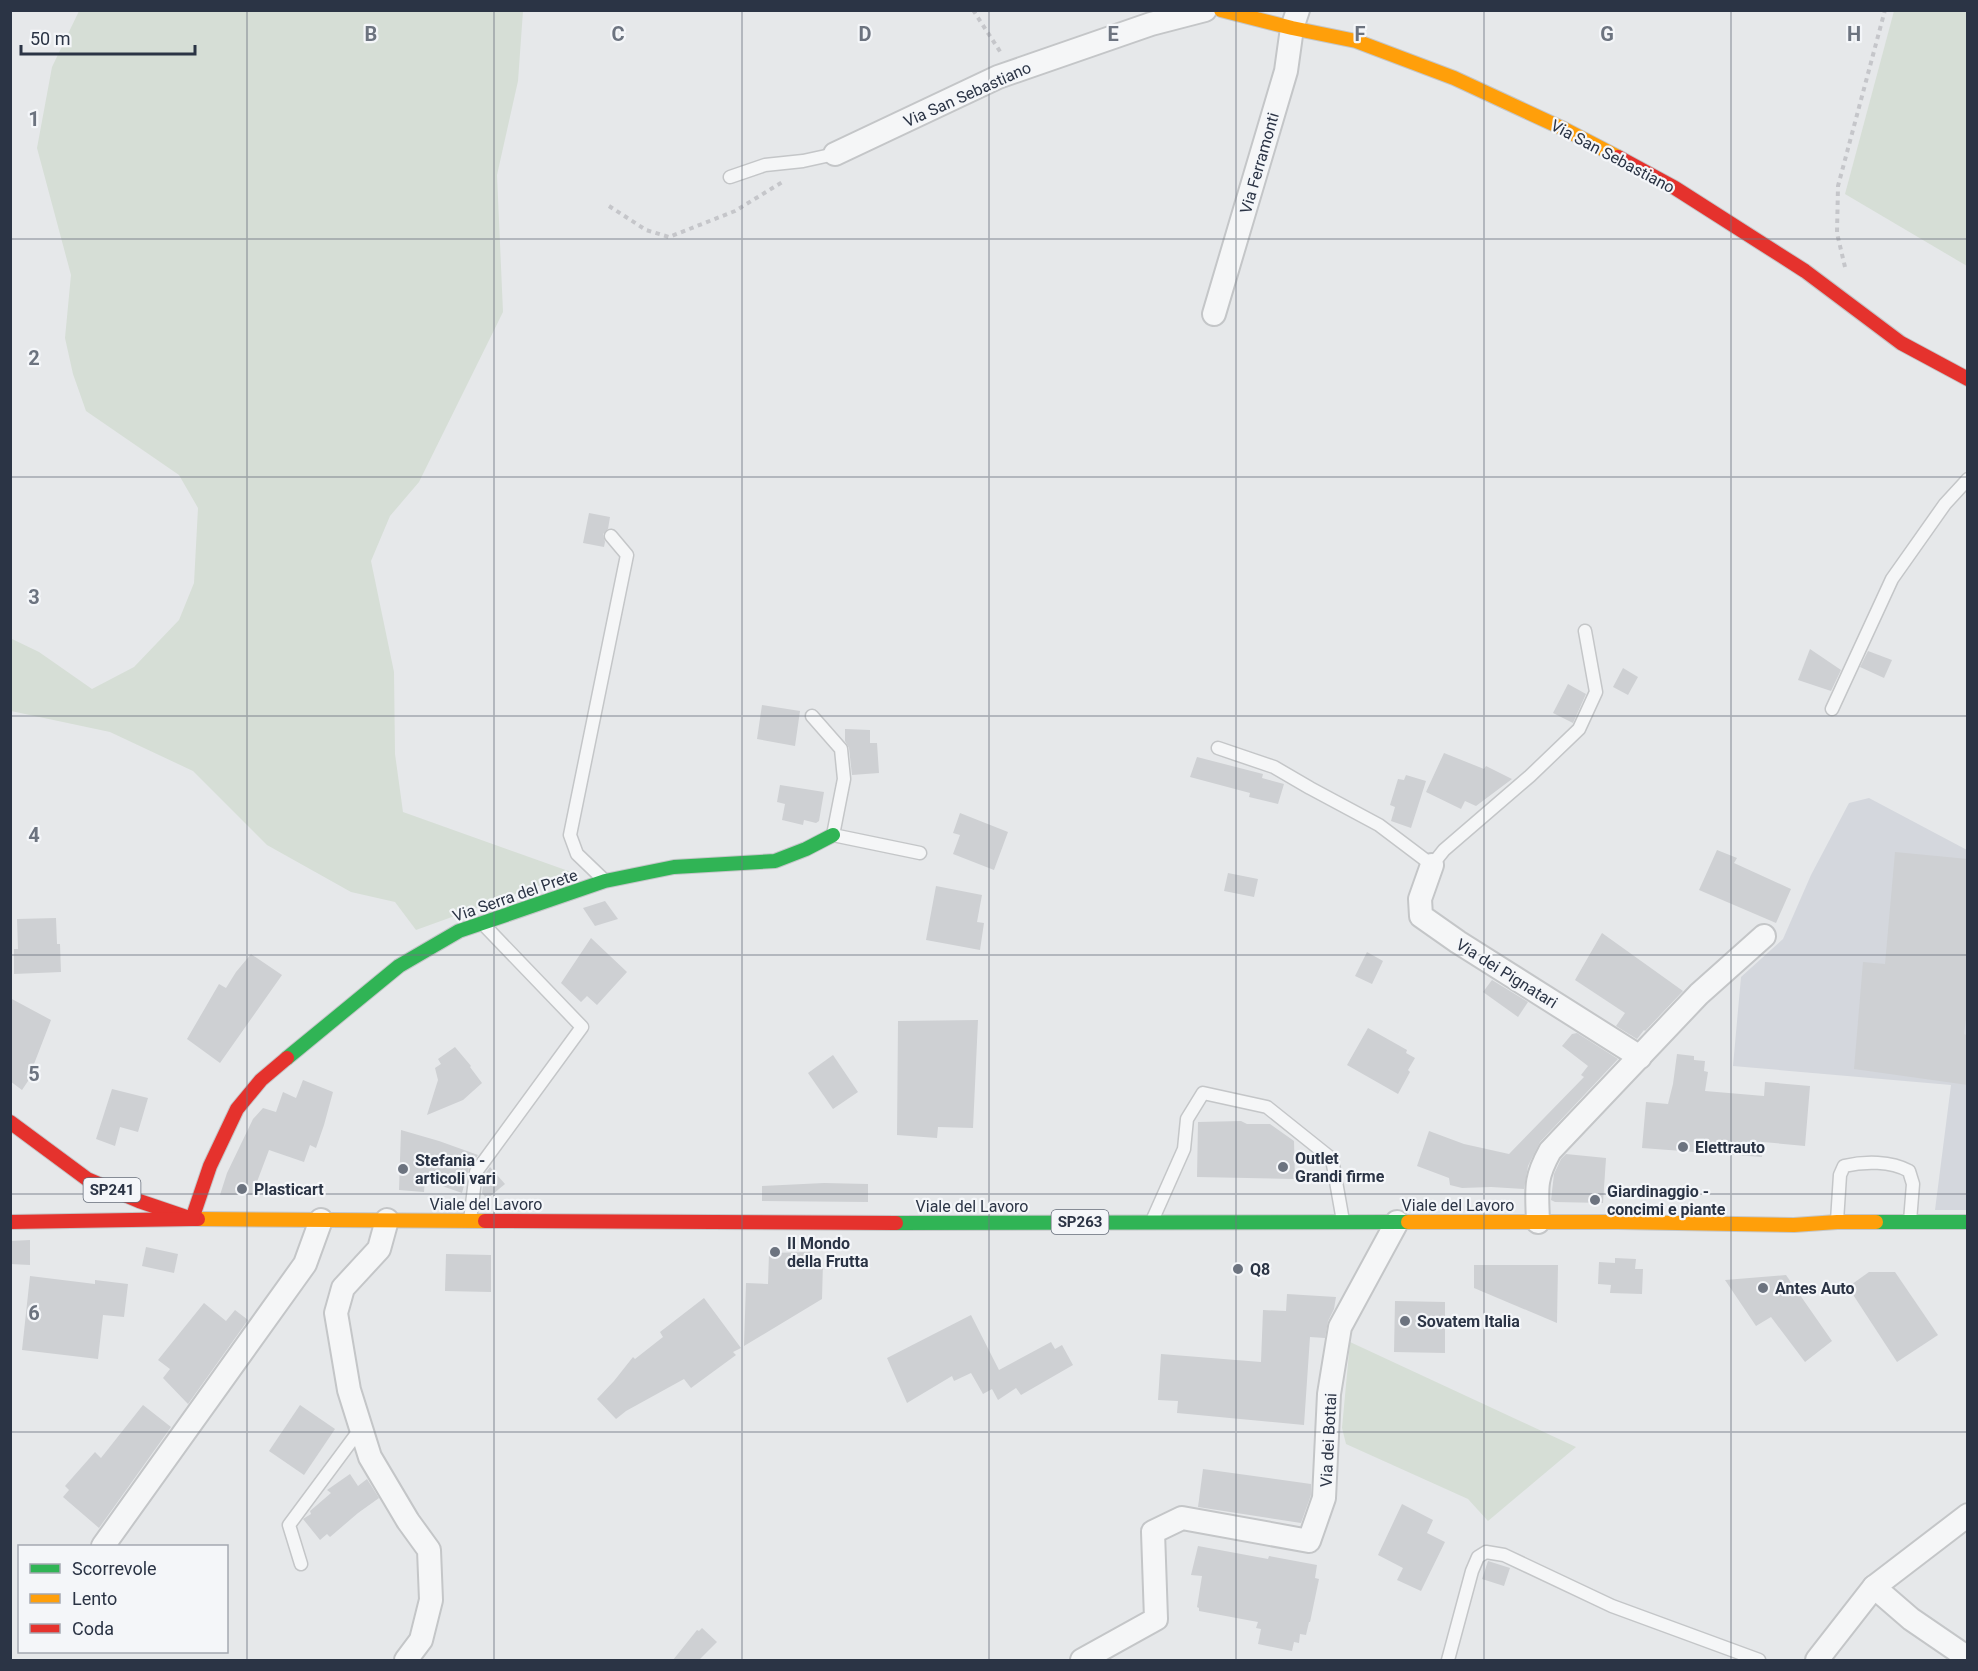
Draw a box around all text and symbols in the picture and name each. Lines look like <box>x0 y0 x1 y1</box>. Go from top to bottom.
scale bar <box>21 18 195 56</box>
text: B <box>365 22 377 46</box>
text: C <box>611 22 625 46</box>
text: D <box>859 22 872 46</box>
text: E <box>1107 22 1119 46</box>
text: F <box>1355 22 1366 46</box>
text: G <box>1600 22 1614 46</box>
text: H <box>1847 22 1861 46</box>
text: 50 m <box>30 28 70 49</box>
street label: Via San Sebastiano <box>901 58 1034 131</box>
text: 1 <box>28 107 40 131</box>
street label: Via Ferramonti <box>1236 110 1283 216</box>
street label: Via San Sebastiano <box>1548 116 1678 197</box>
text: 2 <box>28 346 40 370</box>
text: 3 <box>28 585 40 609</box>
text: 4 <box>28 823 40 847</box>
street label: Via Serra del Prete <box>450 865 580 926</box>
street label: Via dei Pignatari <box>1453 935 1561 1012</box>
text: 5 <box>28 1062 40 1086</box>
place label: Elettrauto <box>1695 1138 1765 1157</box>
marker: Elettrauto <box>1676 1140 1690 1154</box>
place label: Outlet Grandi firme <box>1295 1149 1385 1186</box>
place label: Stefania - articoli vari <box>415 1151 496 1188</box>
marker: Outlet Grandi firme <box>1276 1160 1290 1174</box>
marker: Stefania - articoli vari <box>396 1162 410 1176</box>
road number: SP241 <box>84 1178 140 1202</box>
place label: Plasticart <box>254 1180 324 1199</box>
marker: Plasticart <box>235 1182 249 1196</box>
place label: Giardinaggio - concimi e piante <box>1607 1182 1726 1219</box>
marker: Giardinaggio - concimi e piante <box>1588 1193 1602 1207</box>
street label: Viale del Lavoro <box>430 1195 542 1214</box>
street label: Viale del Lavoro <box>1402 1196 1514 1215</box>
street label: Viale del Lavoro <box>916 1197 1028 1216</box>
road number: SP263 <box>1052 1210 1108 1234</box>
place label: Il Mondo della Frutta <box>787 1234 869 1271</box>
marker: Il Mondo della Frutta <box>768 1245 782 1259</box>
place label: Q8 <box>1250 1260 1270 1279</box>
marker: Q8 <box>1231 1262 1245 1276</box>
place label: Antes Auto <box>1775 1279 1855 1298</box>
marker: Antes Auto <box>1756 1281 1770 1295</box>
text: 6 <box>28 1301 40 1325</box>
place label: Sovatem Italia <box>1417 1312 1520 1331</box>
marker: Sovatem Italia <box>1398 1314 1412 1328</box>
street label: Via dei Bottai <box>1317 1392 1340 1488</box>
legend <box>18 1545 228 1653</box>
text: Scorrevole <box>72 1558 157 1579</box>
text: Lento <box>72 1588 117 1609</box>
text: Coda <box>72 1618 114 1639</box>

